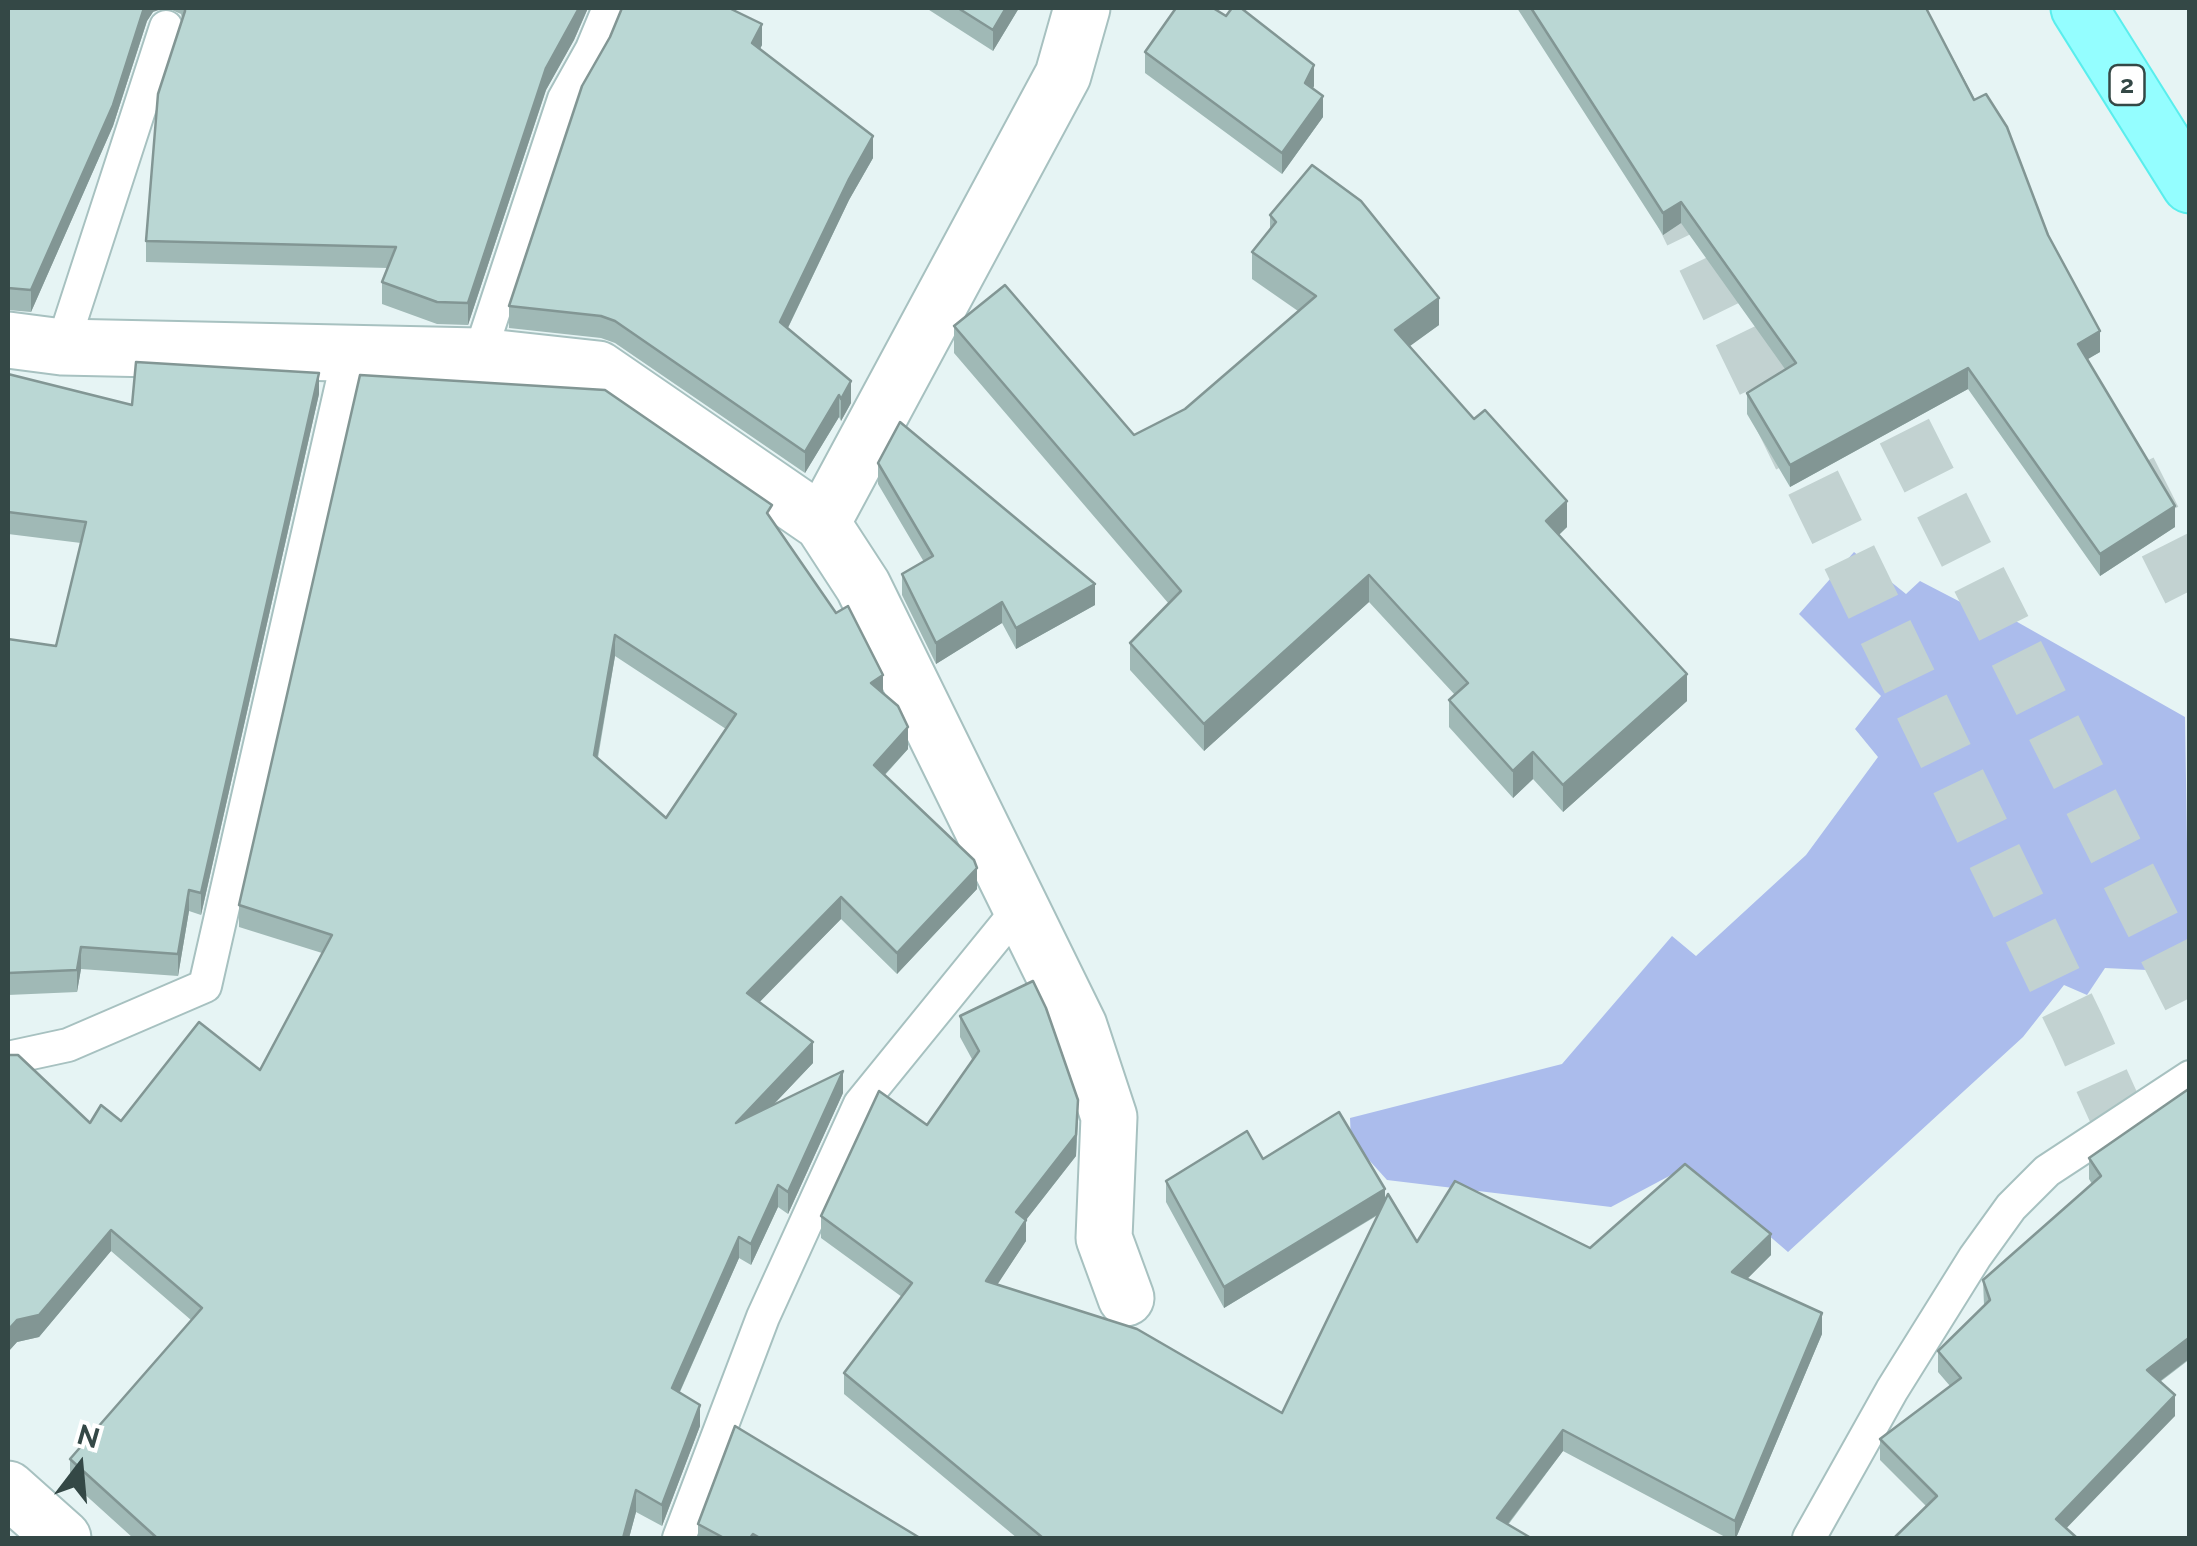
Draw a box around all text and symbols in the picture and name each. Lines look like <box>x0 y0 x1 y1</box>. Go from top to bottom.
road number: 2 <box>2110 65 2144 105</box>
north arrow <box>30 1416 130 1516</box>
text: N <box>74 1418 103 1455</box>

